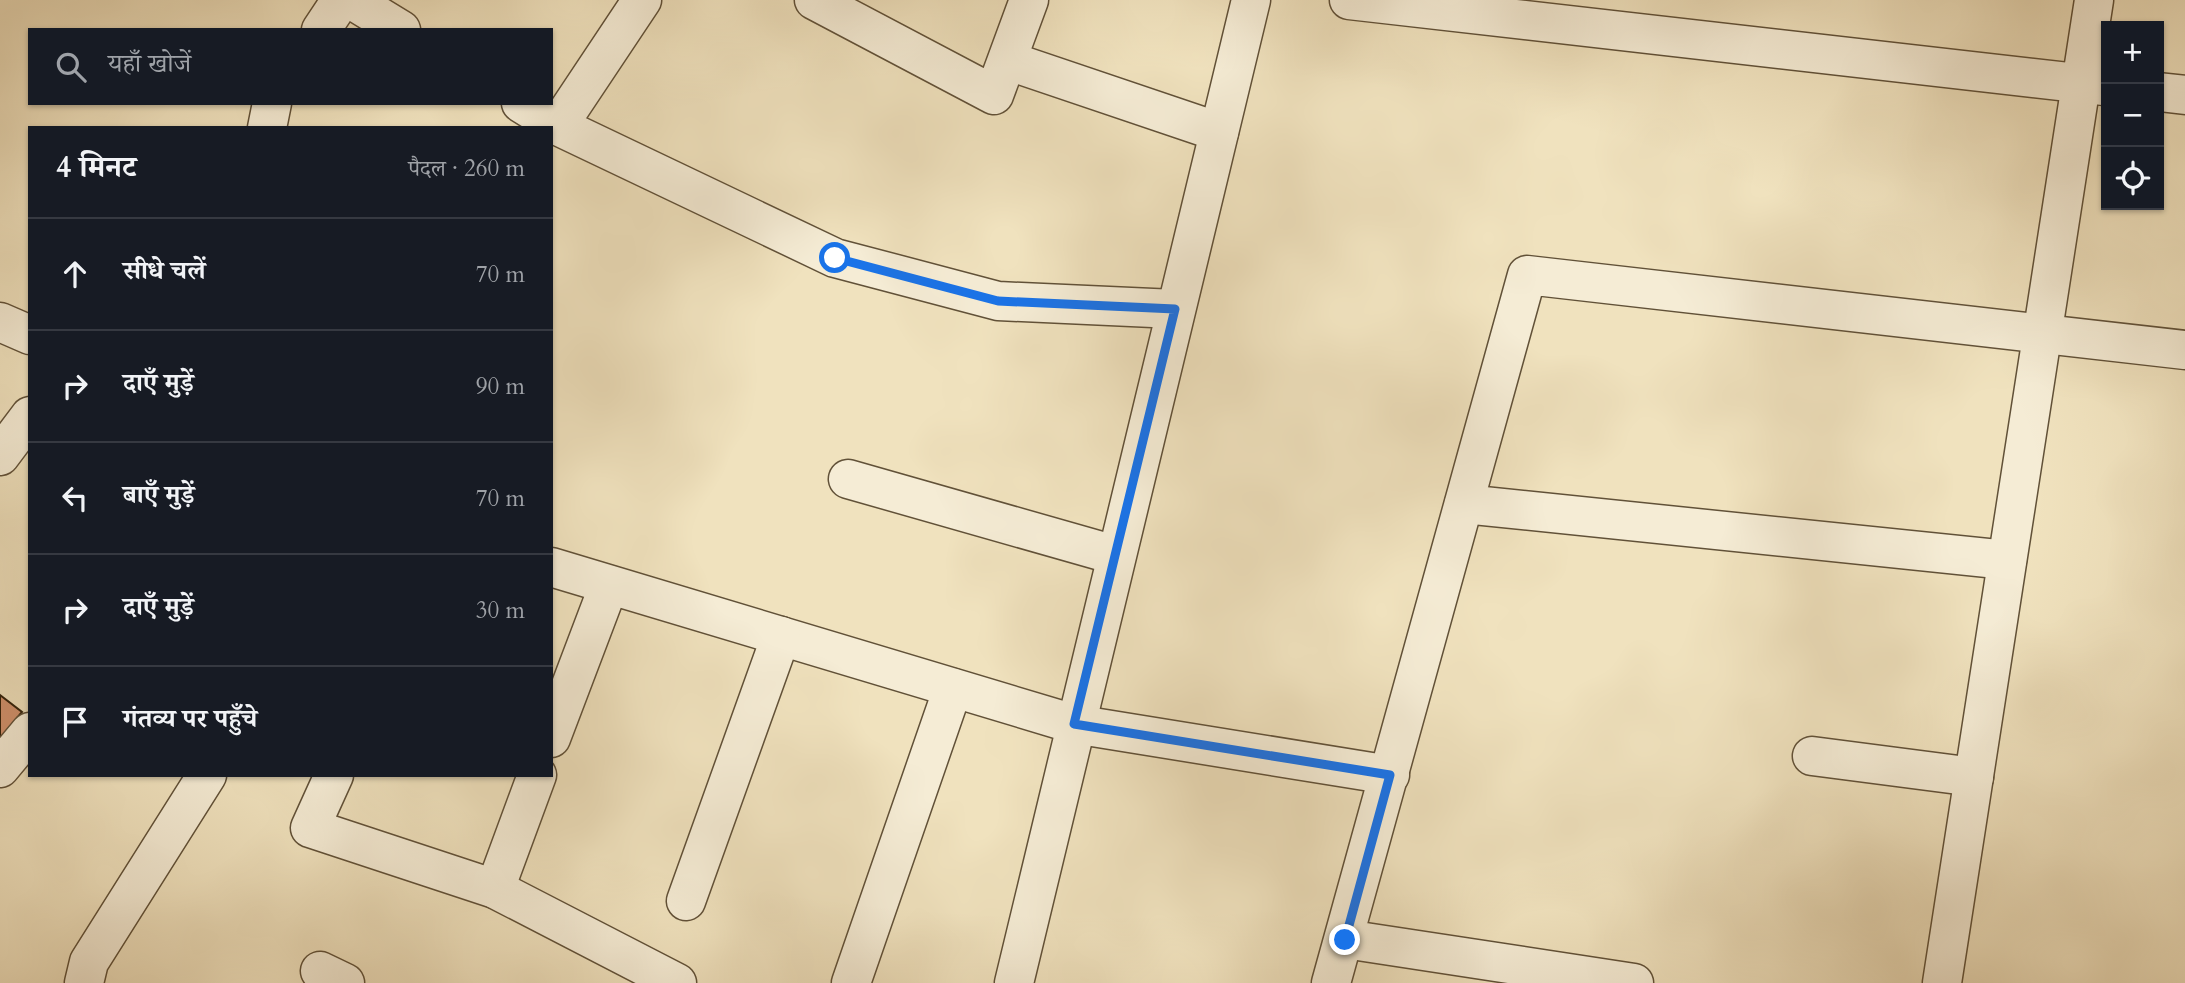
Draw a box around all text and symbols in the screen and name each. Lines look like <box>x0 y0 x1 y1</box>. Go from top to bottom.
map controls <box>2101 21 2164 210</box>
button: + <box>2101 21 2164 84</box>
search box <box>28 28 553 105</box>
text: यहाँ खोजें <box>108 46 191 81</box>
icon: search <box>52 48 90 86</box>
button: − <box>2101 84 2164 147</box>
text: 4 मिनट <box>56 147 136 188</box>
button: locate <box>2101 147 2164 210</box>
text: पैदल · 260 m <box>408 153 525 184</box>
route start <box>819 242 850 273</box>
text: सीधे चलें <box>123 253 205 288</box>
icon: ahead <box>56 255 94 293</box>
text: 70 m <box>476 259 525 290</box>
text: दाएँ मुड़ें <box>123 365 194 400</box>
icon: right <box>56 367 94 405</box>
text: 90 m <box>476 371 525 402</box>
text: बाएँ मुड़ें <box>123 477 194 512</box>
icon: left <box>56 479 94 517</box>
text: 70 m <box>476 483 525 514</box>
text: दाएँ मुड़ें <box>123 589 194 624</box>
icon: right <box>56 591 94 629</box>
text: 30 m <box>476 595 525 626</box>
text: गंतव्य पर पहुँचे <box>123 701 257 736</box>
icon: arrive <box>56 703 94 741</box>
route end <box>1329 924 1360 955</box>

